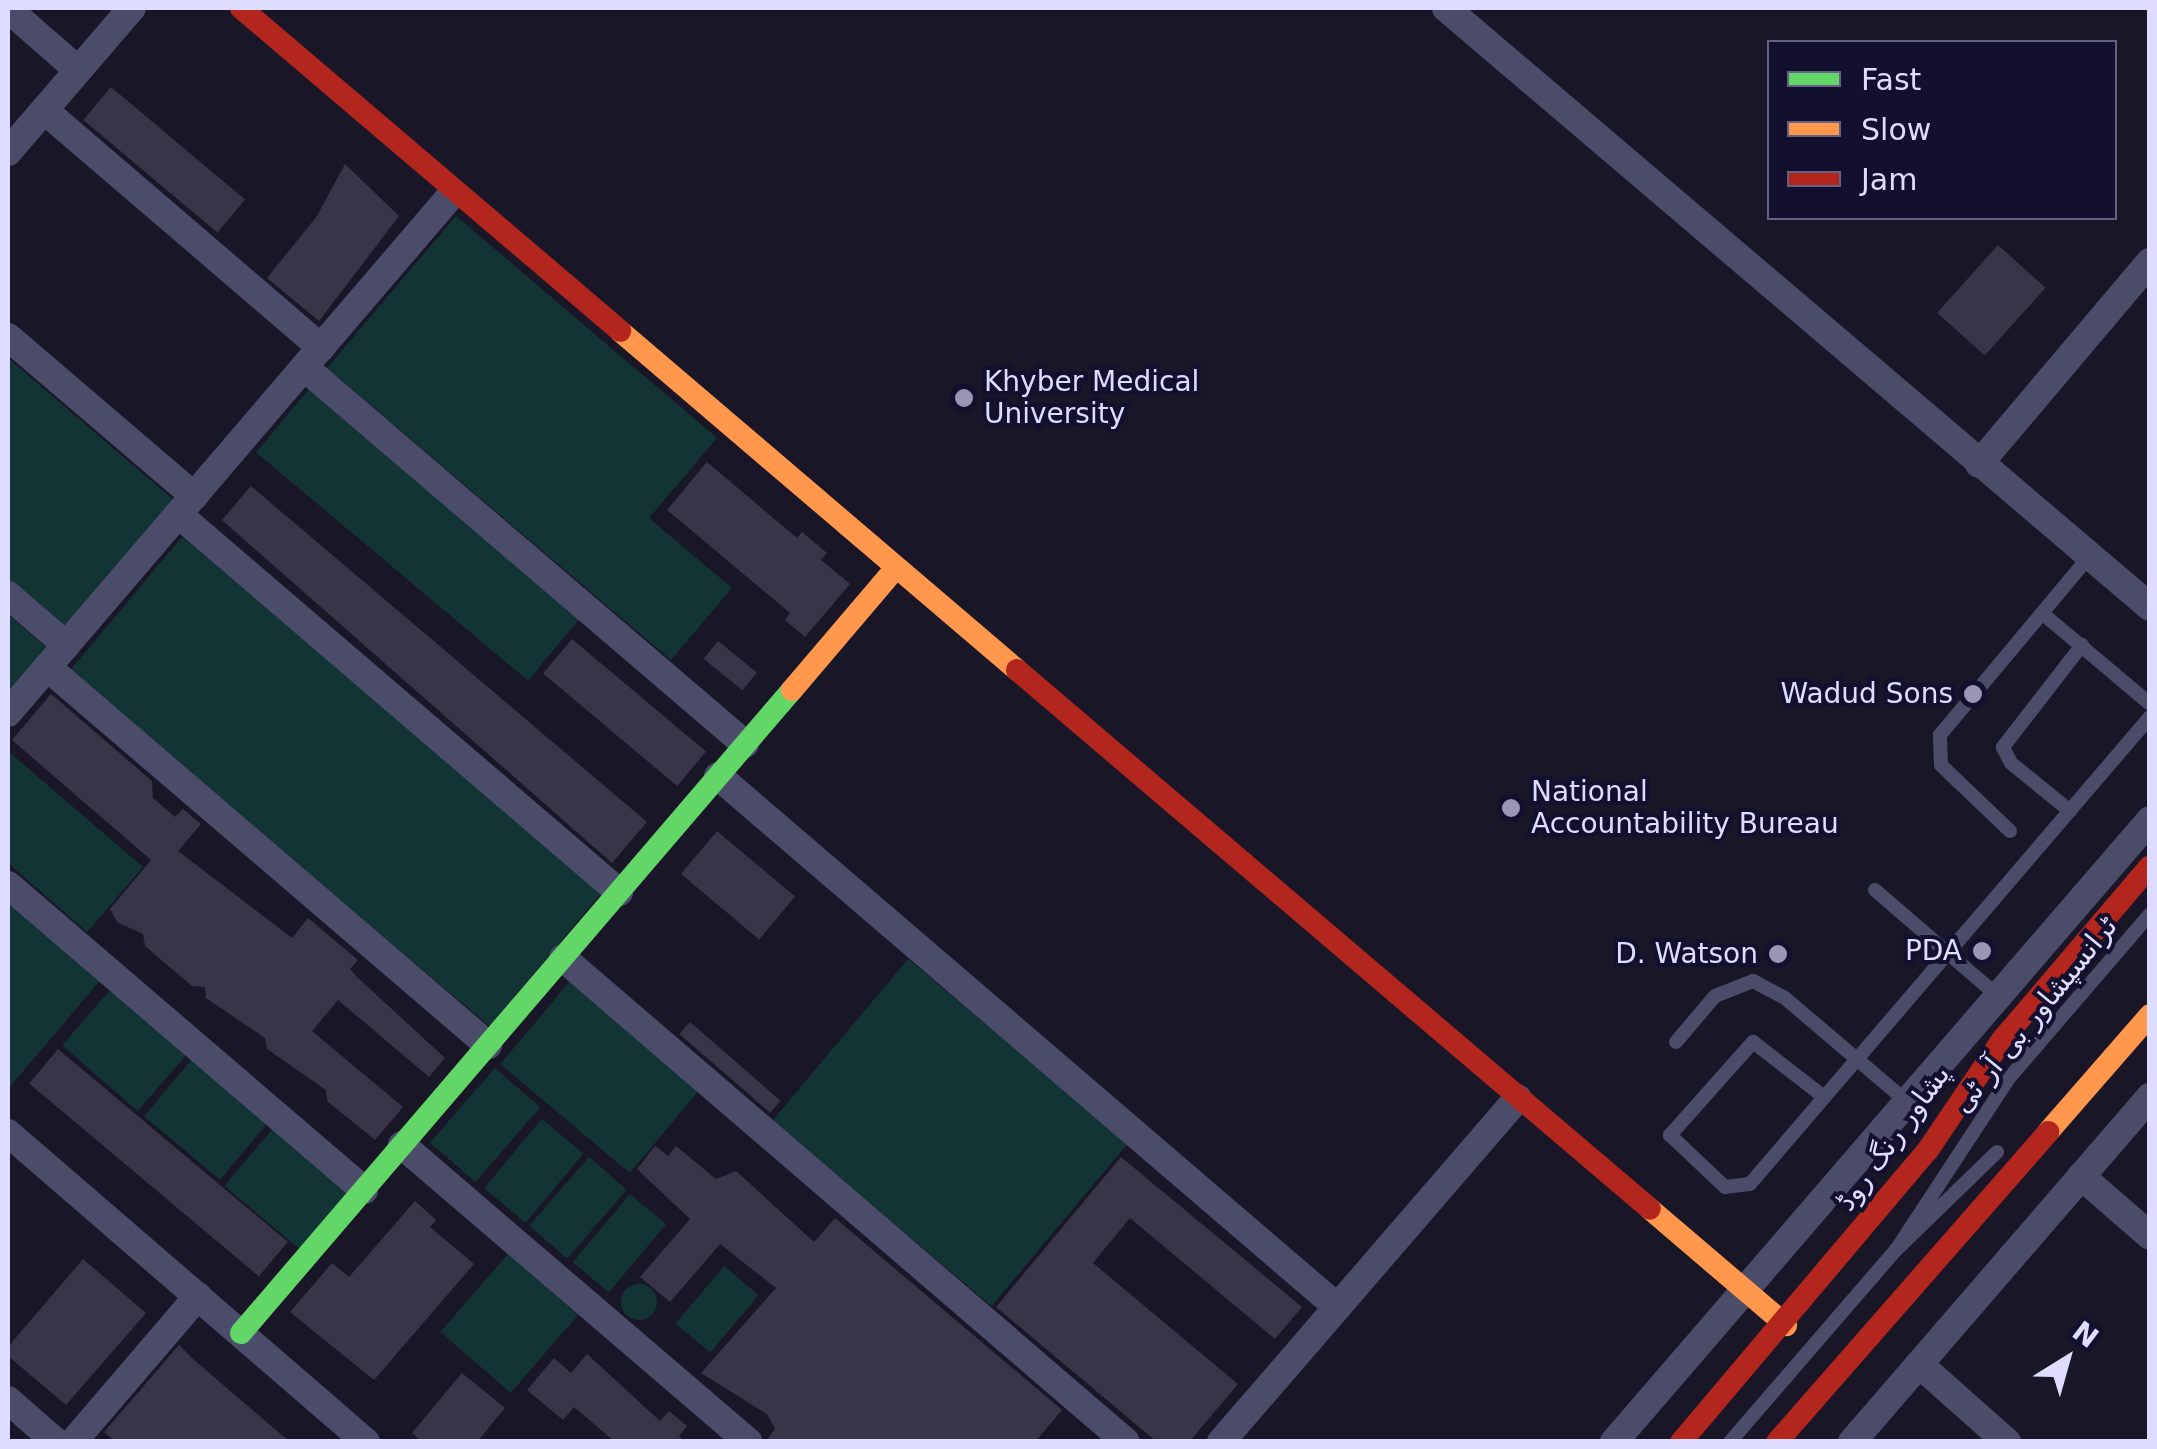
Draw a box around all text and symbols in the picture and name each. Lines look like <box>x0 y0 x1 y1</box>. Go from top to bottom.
legend <box>1767 40 2117 220</box>
text: Fast <box>1861 62 1921 97</box>
text: Slow <box>1861 112 1931 147</box>
text: Jam <box>1861 162 1917 197</box>
place label: Khyber Medical University <box>984 365 1199 431</box>
marker: Khyber Medical University <box>953 387 975 409</box>
place label: Wadud Sons <box>1781 677 1953 711</box>
marker: Wadud Sons <box>1962 683 1984 705</box>
place label: National Accountability Bureau <box>1531 775 1839 841</box>
marker: National Accountability Bureau <box>1500 797 1522 819</box>
street label: ٹرانسپشاور بی آر ٹی <box>1945 910 2125 1120</box>
place label: PDA <box>1905 934 1962 968</box>
place label: D. Watson <box>1615 937 1758 971</box>
marker: PDA <box>1971 940 1993 962</box>
marker: D. Watson <box>1767 943 1789 965</box>
street label: پشاور رنگ روڈ <box>1829 1059 1957 1217</box>
north arrow <box>2017 1309 2117 1409</box>
text: N <box>2066 1314 2105 1355</box>

